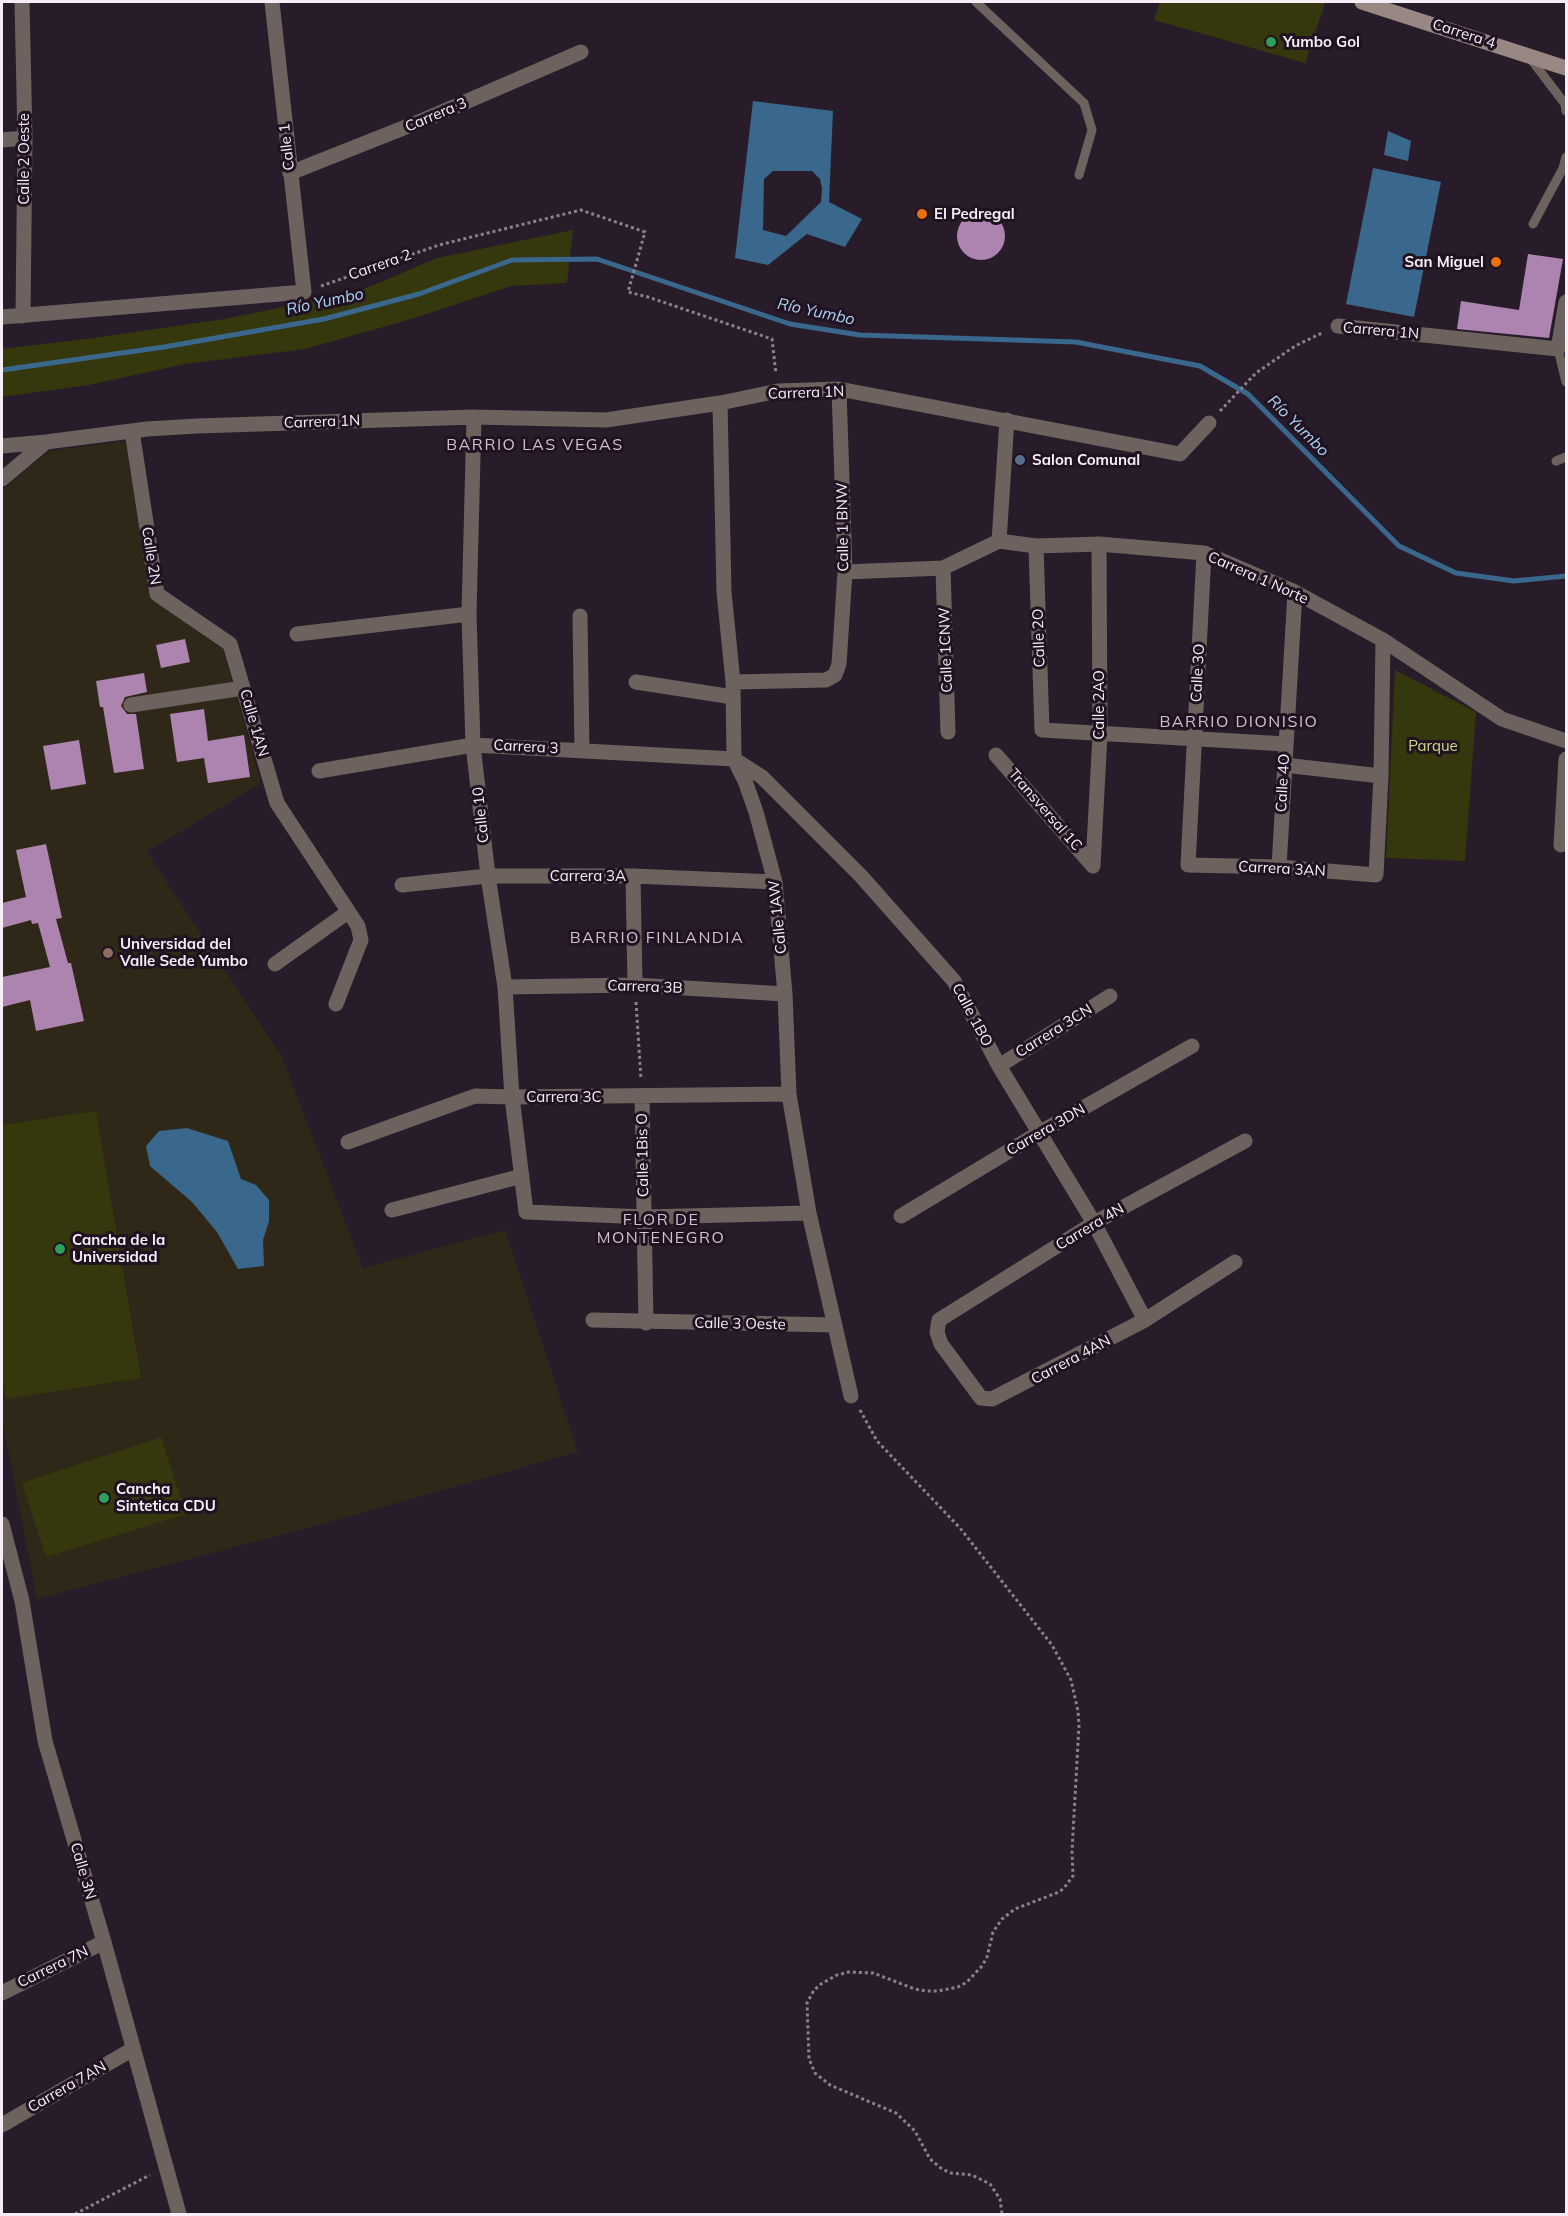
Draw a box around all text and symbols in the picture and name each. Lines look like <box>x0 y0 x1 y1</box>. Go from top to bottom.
street label: Carrera 4 <box>1430 15 1498 53</box>
place label: Yumbo Gol <box>1283 33 1360 51</box>
marker: Yumbo Gol <box>1264 35 1278 49</box>
street label: Carrera 3 <box>402 94 470 136</box>
street label: Calle 2 Oeste <box>15 113 33 205</box>
street label: Calle 1 <box>276 123 298 171</box>
place label: El Pedregal <box>934 205 1015 223</box>
marker: El Pedregal <box>915 207 929 221</box>
street label: Carrera 2 <box>346 246 414 284</box>
place label: San Miguel <box>1405 253 1484 271</box>
marker: San Miguel <box>1489 255 1503 269</box>
water label: Río Yumbo <box>284 284 366 320</box>
water label: Río Yumbo <box>775 294 857 330</box>
street label: Carrera 1N <box>1342 319 1420 343</box>
street label: Carrera 1N <box>767 383 845 403</box>
water label: Río Yumbo <box>1263 391 1333 461</box>
street label: Carrera 1N <box>283 412 361 432</box>
district label: BARRIO LAS VEGAS <box>446 435 624 455</box>
place label: Salon Comunal <box>1032 451 1140 469</box>
marker: Salon Comunal <box>1013 453 1027 467</box>
street label: Calle 1 BNW <box>833 482 853 572</box>
street label: Calle 2N <box>138 526 164 586</box>
street label: Carrera 1 Norte <box>1205 548 1311 608</box>
street label: Calle 1CNW <box>936 607 956 693</box>
street label: Calle 2O <box>1029 608 1049 668</box>
street label: Calle 3O <box>1187 643 1209 703</box>
street label: Calle 2AO <box>1090 670 1108 740</box>
street label: Calle 1AN <box>236 687 272 759</box>
district label: BARRIO DIONISIO <box>1160 712 1318 732</box>
street label: Carrera 3 <box>493 736 559 758</box>
park label: Parque <box>1408 737 1458 755</box>
street label: Calle 4O <box>1272 753 1294 813</box>
street label: Transversal 1C <box>1004 765 1086 855</box>
street label: Calle 10 <box>469 786 493 844</box>
street label: Carrera 3AN <box>1238 858 1326 880</box>
street label: Carrera 3A <box>550 867 626 885</box>
street label: Calle 1AW <box>765 879 791 955</box>
district label: BARRIO FINLANDIA <box>570 928 744 948</box>
place label: Universidad del Valle Sede Yumbo <box>120 935 248 970</box>
marker: Universidad del Valle Sede Yumbo <box>101 946 115 960</box>
street label: Carrera 3B <box>607 977 683 997</box>
street label: Calle 1BO <box>948 980 996 1050</box>
street label: Carrera 3CN <box>1012 1000 1096 1062</box>
street label: Carrera 3C <box>526 1088 602 1106</box>
street label: Carrera 3DN <box>1004 1100 1088 1160</box>
street label: Calle 1Bis O <box>633 1113 653 1197</box>
street label: Carrera 4N <box>1053 1200 1127 1254</box>
district label: FLOR DE MONTENEGRO <box>597 1210 725 1248</box>
place label: Cancha de la Universidad <box>72 1231 165 1266</box>
marker: Cancha de la Universidad <box>53 1242 67 1256</box>
street label: Calle 3 Oeste <box>694 1314 786 1334</box>
street label: Carrera 4AN <box>1028 1332 1114 1388</box>
place label: Cancha Sintetica CDU <box>116 1480 216 1515</box>
marker: Cancha Sintetica CDU <box>97 1491 111 1505</box>
street label: Calle 3N <box>66 1840 100 1902</box>
street label: Carrera 7N <box>15 1942 91 1992</box>
street label: Carrera 7AN <box>25 2057 109 2117</box>

